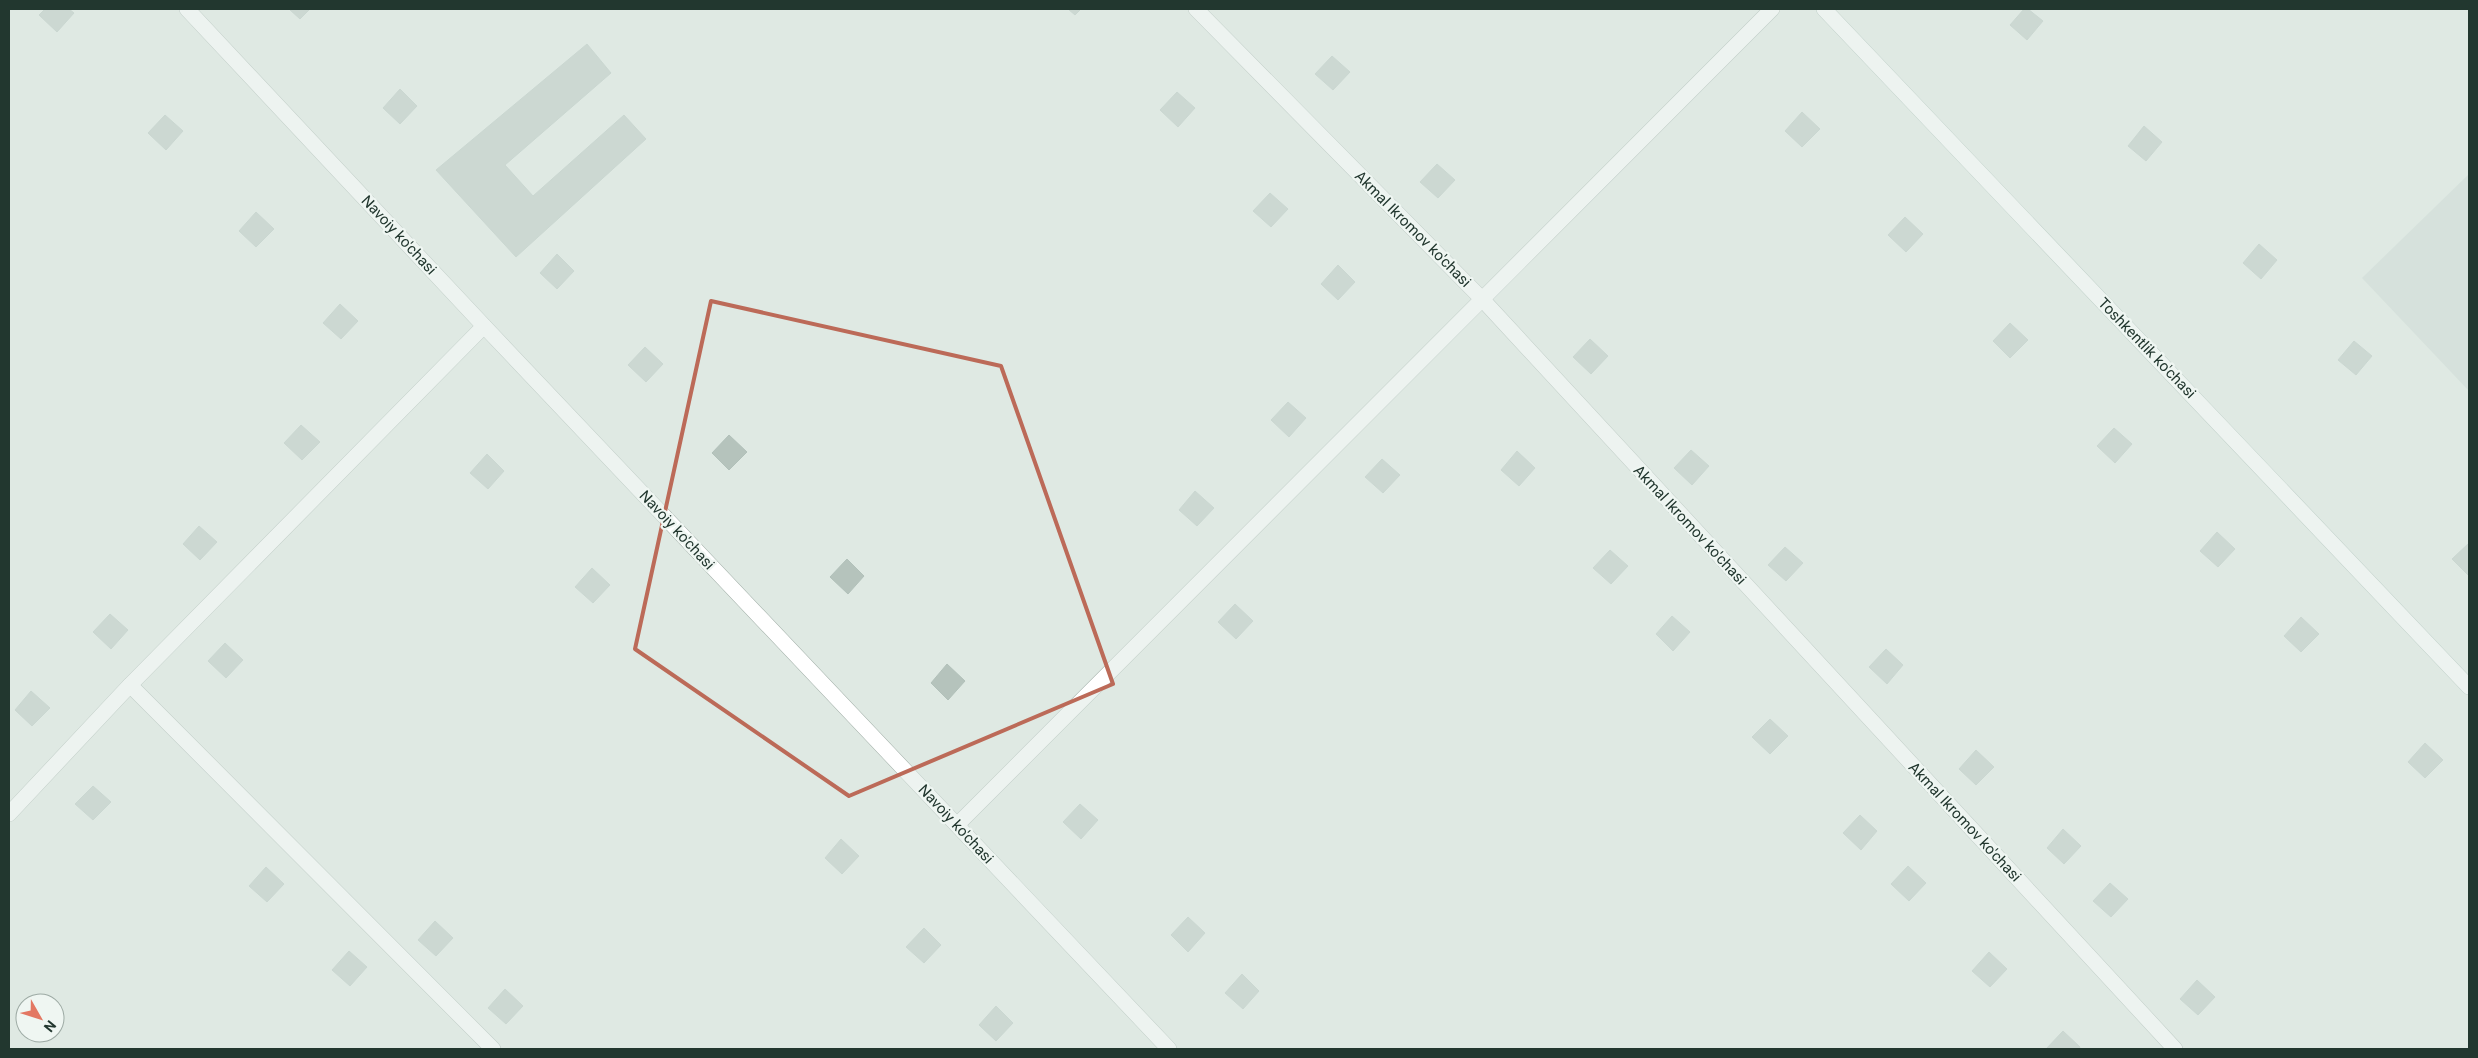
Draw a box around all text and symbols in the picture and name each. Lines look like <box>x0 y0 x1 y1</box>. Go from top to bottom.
street label: Akmal Ikromov ko'chasi <box>1351 167 1475 291</box>
street label: Navoiy ko'chasi <box>358 192 440 278</box>
street label: Toshkentlik ko'chasi <box>2094 294 2200 402</box>
street label: Akmal Ikromov ko'chasi <box>1630 462 1750 588</box>
street label: Navoiy ko'chasi <box>636 487 718 573</box>
street label: Akmal Ikromov ko'chasi <box>1905 759 2025 885</box>
street label: Navoiy ko'chasi <box>915 781 997 867</box>
north arrow <box>15 993 65 1043</box>
text: N <box>41 1017 59 1035</box>

